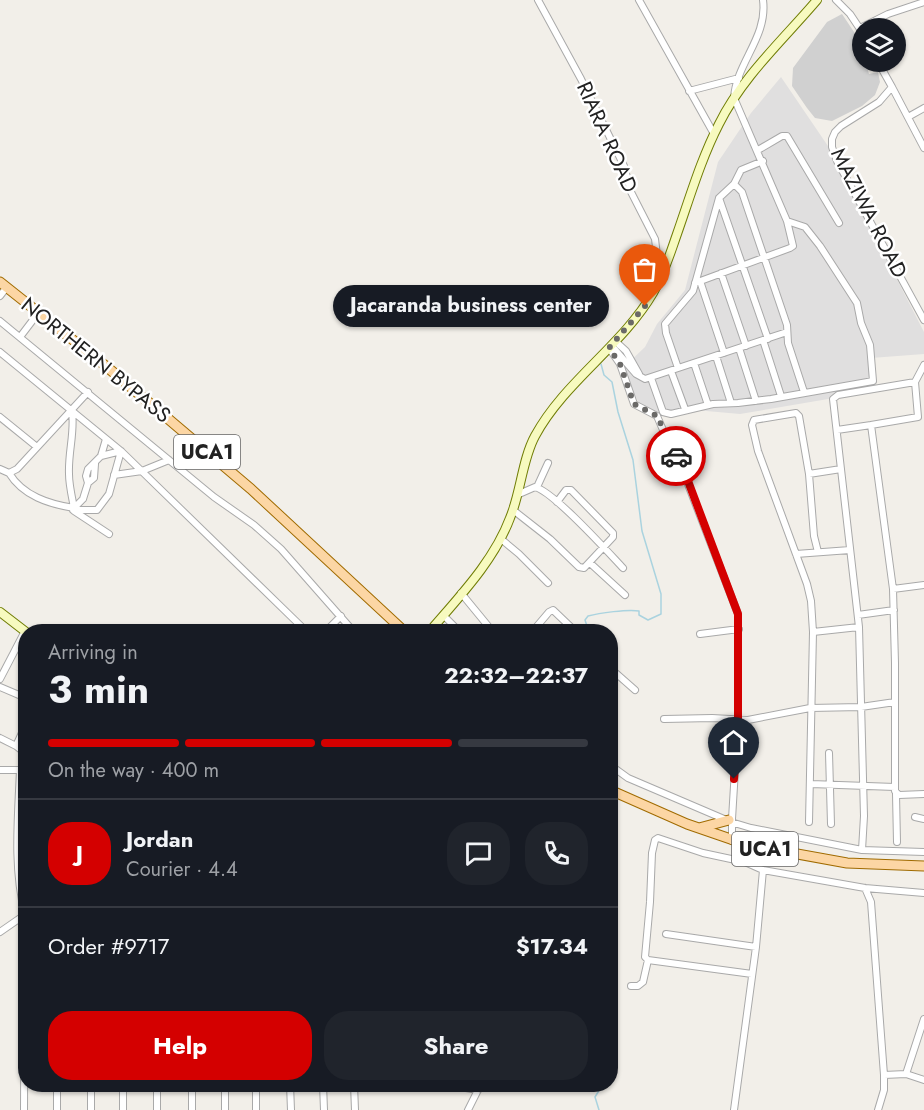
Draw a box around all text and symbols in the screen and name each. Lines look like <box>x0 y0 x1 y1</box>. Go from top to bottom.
map controls <box>852 18 906 72</box>
button: layers <box>852 18 906 72</box>
street label: RIARA ROAD <box>569 77 645 197</box>
street label: MAZIWA ROAD <box>823 143 915 283</box>
pin <box>619 244 670 306</box>
icon: bag <box>628 253 661 286</box>
callout: Jacaranda business center <box>333 285 609 327</box>
street label: NORTHERN BYPASS <box>15 290 177 430</box>
text: Jacaranda business center <box>350 291 592 320</box>
courier <box>646 426 706 486</box>
road number: UCA1 <box>174 435 240 469</box>
icon: car <box>660 440 693 473</box>
text: Arriving in <box>48 638 138 667</box>
text: 22:32–22:37 <box>444 659 588 691</box>
text: 3 min <box>48 661 149 718</box>
pin <box>708 717 759 779</box>
icon: home <box>717 726 750 759</box>
text: On the way · 400 m <box>48 756 219 785</box>
button: chat <box>447 822 510 885</box>
button: phone <box>525 822 588 885</box>
text: Jordan <box>126 823 193 855</box>
road number: UCA1 <box>732 832 798 866</box>
text: J <box>76 837 83 869</box>
text: Courier · 4.4 <box>126 855 238 884</box>
text: Order #9717 <box>48 930 169 962</box>
text: $17.34 <box>516 930 588 962</box>
button: Help <box>48 1011 312 1080</box>
button: Share <box>324 1011 588 1080</box>

